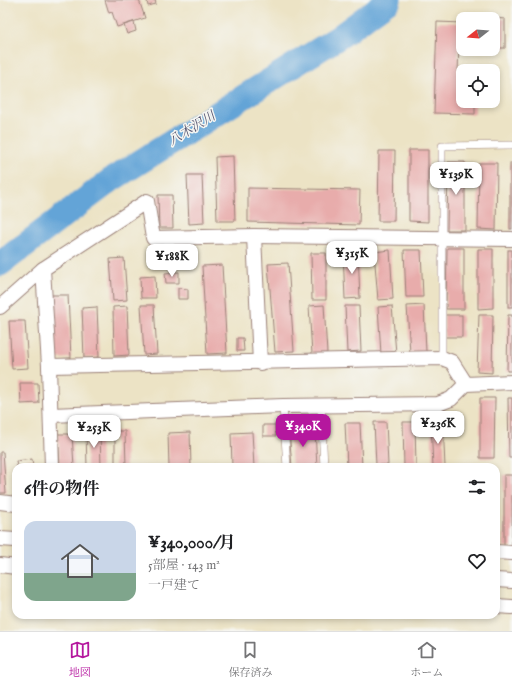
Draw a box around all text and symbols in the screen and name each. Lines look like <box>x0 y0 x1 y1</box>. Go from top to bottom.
north arrow <box>456 12 500 56</box>
map controls <box>456 12 500 108</box>
button: locate <box>456 64 500 108</box>
water label: 八木沢川 <box>165 107 220 150</box>
pin: ¥139K <box>428 162 484 196</box>
text: ¥139K <box>439 166 473 183</box>
pin: ¥315K <box>324 241 380 275</box>
pin: ¥188K <box>144 244 200 278</box>
text: ¥315K <box>335 245 369 262</box>
text: ¥188K <box>155 248 189 265</box>
pin: ¥236K <box>410 411 466 445</box>
pin: ¥340K <box>275 414 331 448</box>
pin: ¥253K <box>66 415 122 449</box>
text: ¥236K <box>420 415 456 432</box>
text: ¥340K <box>285 418 321 435</box>
text: ¥253K <box>77 419 111 436</box>
icon: filters <box>466 476 488 498</box>
text: 6件の物件 <box>24 479 99 500</box>
text: ¥340,000/月 <box>148 533 236 554</box>
icon: home <box>56 537 104 585</box>
icon: heart <box>466 550 488 572</box>
text: 5部屋 · 143 m² <box>148 557 220 574</box>
text: 一戸建て <box>148 577 200 594</box>
tab: 地図 <box>69 639 91 680</box>
tab: 保存済み <box>228 639 272 680</box>
tab: ホーム <box>410 639 443 680</box>

